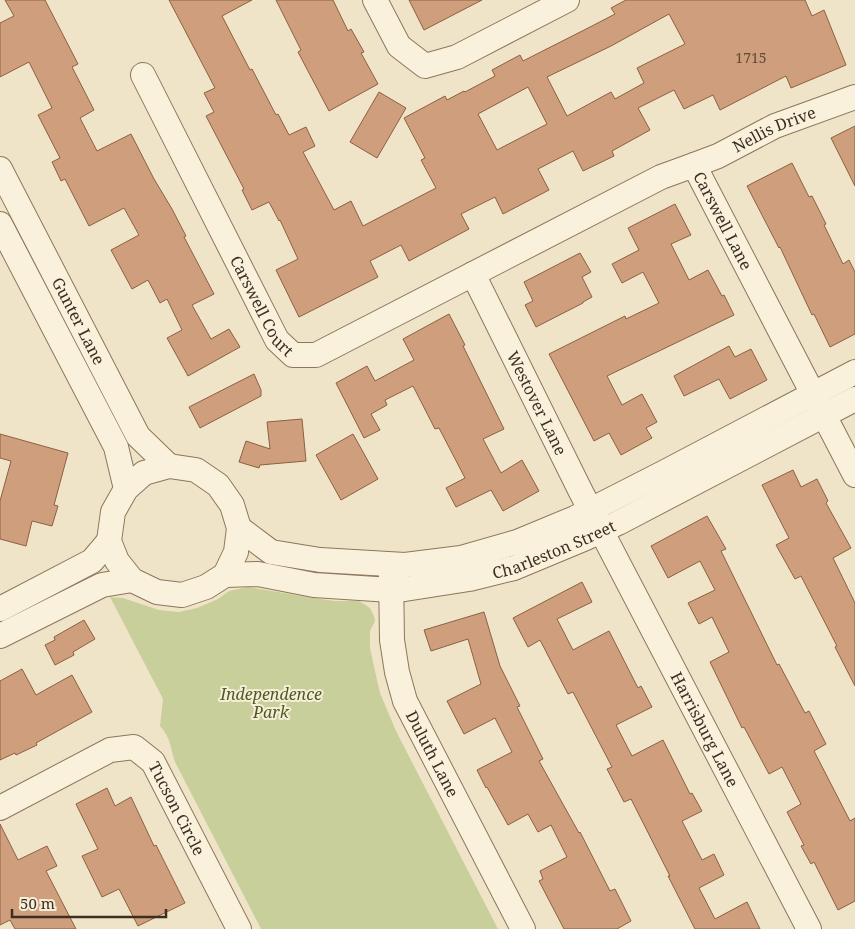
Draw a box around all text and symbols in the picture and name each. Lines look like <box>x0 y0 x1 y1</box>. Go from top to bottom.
house number: 1715 <box>735 48 767 67</box>
street label: Nellis Drive <box>729 101 819 157</box>
street label: Carswell Lane <box>688 168 758 274</box>
street label: Carswell Court <box>225 252 299 361</box>
street label: Gunter Lane <box>47 273 110 368</box>
street label: Westover Lane <box>502 347 572 459</box>
street label: Charleston Street <box>490 515 619 584</box>
street label: Harrisburg Lane <box>666 668 744 791</box>
park label: Independence Park <box>219 683 322 723</box>
street label: Duluth Lane <box>401 707 464 801</box>
street label: Tucson Circle <box>144 758 210 859</box>
scale bar <box>12 886 166 918</box>
text: 50 m <box>20 893 55 913</box>

